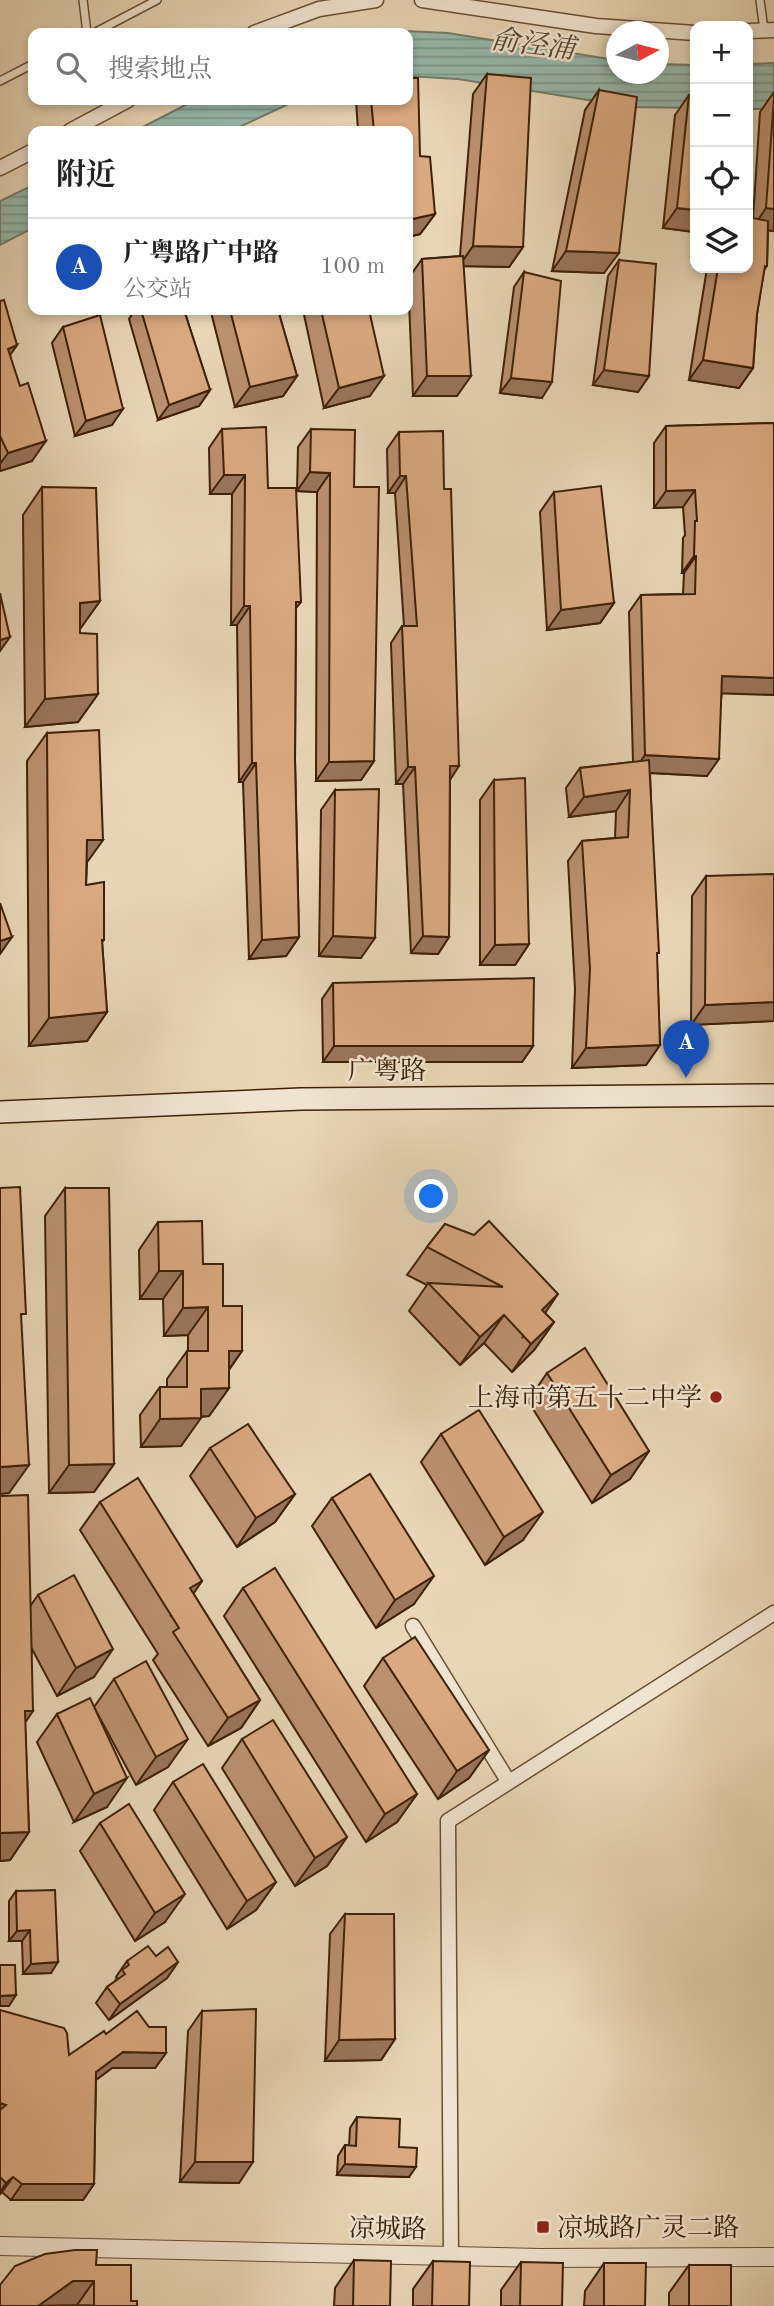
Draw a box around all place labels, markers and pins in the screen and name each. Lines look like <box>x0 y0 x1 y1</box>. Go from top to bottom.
pin: A <box>663 1020 709 1078</box>
place label: 上海市第五十二中学 <box>468 1384 702 1412</box>
marker: 上海市第五十二中学 <box>708 1389 724 1405</box>
place label: 凉城路广灵二路 <box>557 2214 739 2242</box>
marker: 凉城路广灵二路 <box>535 2219 551 2235</box>

